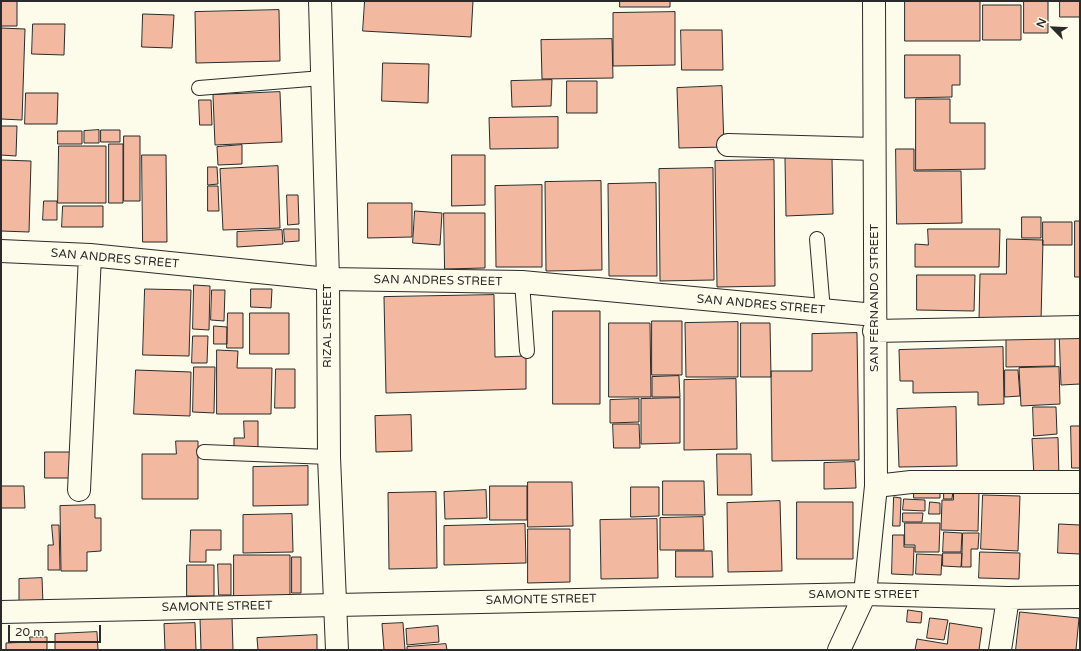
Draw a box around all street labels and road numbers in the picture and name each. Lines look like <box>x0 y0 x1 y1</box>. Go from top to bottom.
street label: SAN FERNANDO STREET <box>868 224 882 372</box>
street label: SAN ANDRES STREET <box>50 246 180 272</box>
street label: SAN ANDRES STREET <box>373 273 503 289</box>
street label: RIZAL STREET <box>321 284 335 368</box>
street label: SAN ANDRES STREET <box>696 292 826 318</box>
street label: SAMONTE STREET <box>809 588 919 602</box>
street label: SAMONTE STREET <box>485 592 597 608</box>
street label: SAMONTE STREET <box>161 599 273 615</box>

